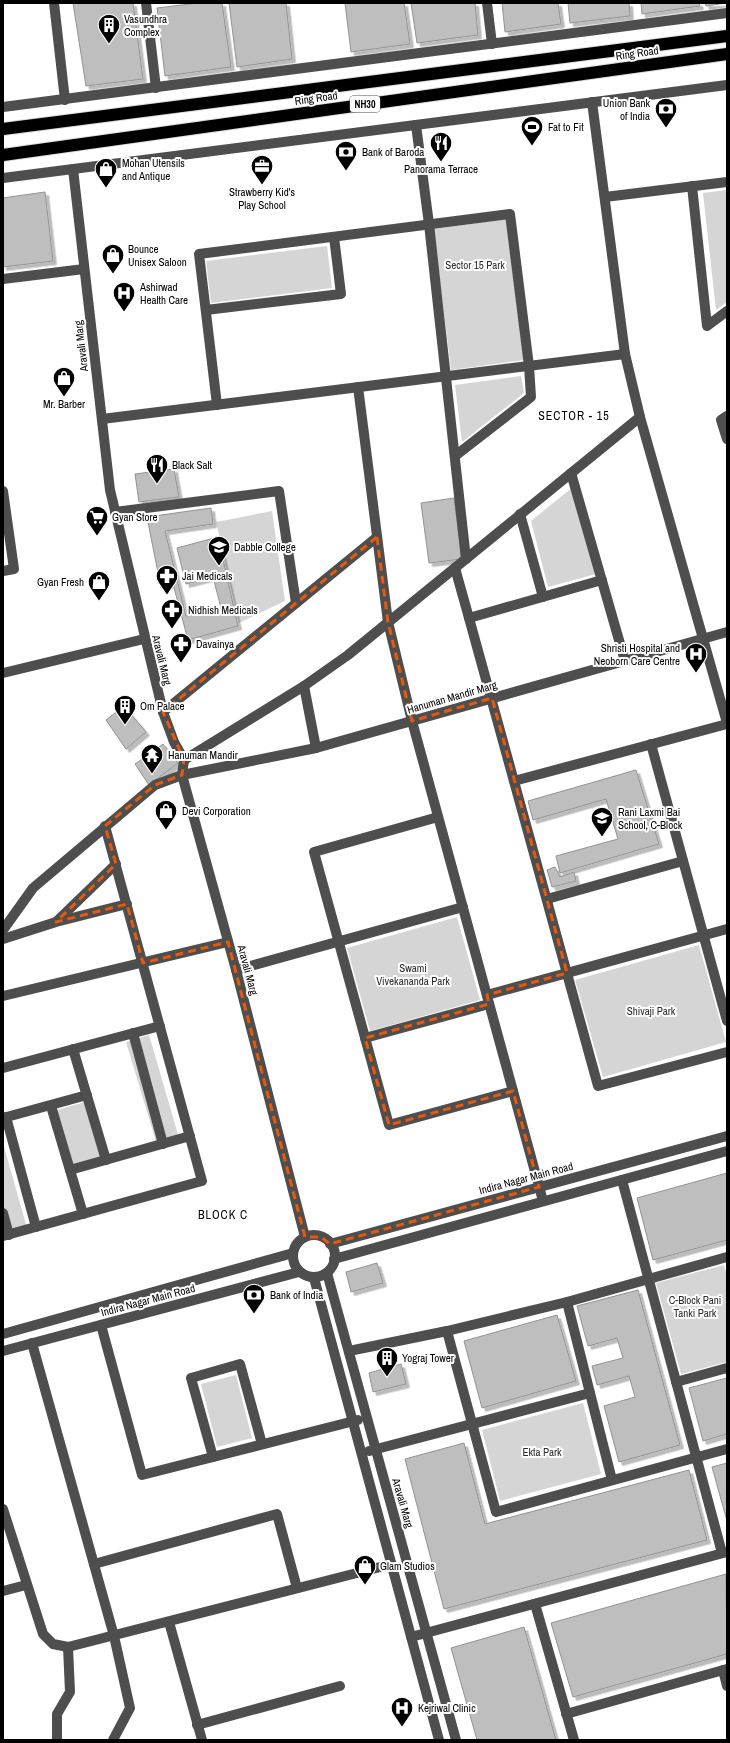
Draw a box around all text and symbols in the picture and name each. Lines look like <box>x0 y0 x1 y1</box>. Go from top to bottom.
building icon: Vasundhra Complex <box>96 12 122 45</box>
place label: Vasundhra Complex <box>124 12 167 39</box>
street label: Ring Road <box>615 43 659 63</box>
street label: Ring Road <box>294 88 338 108</box>
road number: NH30 <box>350 96 380 112</box>
place label: Union Bank of India <box>603 96 650 123</box>
bank icon: Union Bank of India <box>653 96 679 129</box>
sports icon: Fat to Fit <box>519 114 545 147</box>
place label: Fat to Fit <box>548 120 584 134</box>
restaurant icon: Panorama Terrace <box>428 130 454 163</box>
bank icon: Bank of Baroda <box>333 139 359 172</box>
place label: Bank of Baroda <box>362 145 424 159</box>
office icon: Strawberry Kid's Play School <box>249 153 275 186</box>
shop icon: Mohan Utensils and Antique <box>93 156 119 189</box>
place label: Mohan Utensils and Antique <box>122 156 185 183</box>
place label: Panorama Terrace <box>404 162 478 176</box>
place label: Strawberry Kid's Play School <box>229 185 295 212</box>
shop icon: Bounce Unisex Saloon <box>100 242 126 275</box>
place label: Bounce Unisex Saloon <box>128 242 187 269</box>
park label: Sector 15 Park <box>445 258 505 272</box>
hospital icon: Ashirwad Health Care <box>111 280 137 313</box>
place label: Ashirwad Health Care <box>139 280 188 307</box>
street label: Aravali Marg <box>71 320 91 373</box>
shop icon: Mr. Barber <box>51 365 77 398</box>
place label: Mr. Barber <box>43 397 85 411</box>
district label: SECTOR - 15 <box>538 408 610 424</box>
restaurant icon: Black Salt <box>144 452 170 485</box>
place label: Black Salt <box>172 458 213 472</box>
supermarket icon: Gyan Store <box>84 504 110 537</box>
place label: Gyan Store <box>112 510 158 524</box>
school or university icon: Dabble College <box>206 534 232 567</box>
place label: Dabble College <box>234 540 296 554</box>
pharmacy icon: Jai Medicals <box>154 563 180 596</box>
shop icon: Gyan Fresh <box>86 569 112 602</box>
place label: Jai Medicals <box>182 569 233 583</box>
place label: Gyan Fresh <box>37 575 84 589</box>
pharmacy icon: Nidhish Medicals <box>159 597 185 630</box>
place label: Nidhish Medicals <box>188 603 258 617</box>
pharmacy icon: Davainya <box>168 631 194 664</box>
street label: Aravali Marg <box>149 633 175 687</box>
place label: Davainya <box>196 637 234 651</box>
place label: Shristi Hospital and Neoborn Care Centre <box>594 641 680 668</box>
hospital icon: Shristi Hospital and Neoborn Care Centre <box>683 641 709 674</box>
street label: Hanuman Mandir Marg <box>405 677 499 717</box>
building icon: Om Palace <box>112 693 138 726</box>
place label: Om Palace <box>140 699 185 713</box>
temple icon: Hanuman Mandir <box>139 742 165 775</box>
place label: Hanuman Mandir <box>168 748 238 762</box>
shop icon: Devi Corporation <box>153 798 179 831</box>
place label: Devi Corporation <box>182 804 251 818</box>
school or university icon: Rani Laxmi Bai School, C-Block <box>589 805 615 838</box>
place label: Rani Laxmi Bai School, C-Block <box>618 805 683 832</box>
street label: Aravali Marg <box>234 943 261 997</box>
park label: Swami Vivekananda Park <box>376 961 450 988</box>
park label: Shivaji Park <box>627 1004 676 1018</box>
street label: Indira Nagar Main Road <box>477 1159 575 1197</box>
district label: BLOCK C <box>198 1207 248 1223</box>
street label: Indira Nagar Main Road <box>99 1281 197 1319</box>
bank icon: Bank of India <box>241 1282 267 1315</box>
place label: Bank of India <box>270 1288 323 1302</box>
park label: C-Block Pani Tanki Park <box>669 1293 721 1320</box>
building icon: Yograj Tower <box>374 1345 400 1378</box>
place label: Yograj Tower <box>402 1351 454 1365</box>
park label: Ekta Park <box>522 1445 562 1459</box>
street label: Aravali Marg <box>389 1476 417 1530</box>
shop icon: Glam Studios <box>352 1553 378 1586</box>
place label: Glam Studios <box>380 1559 435 1573</box>
hospital icon: Kejriwal Clinic <box>389 1695 415 1728</box>
place label: Kejriwal Clinic <box>418 1701 476 1715</box>

